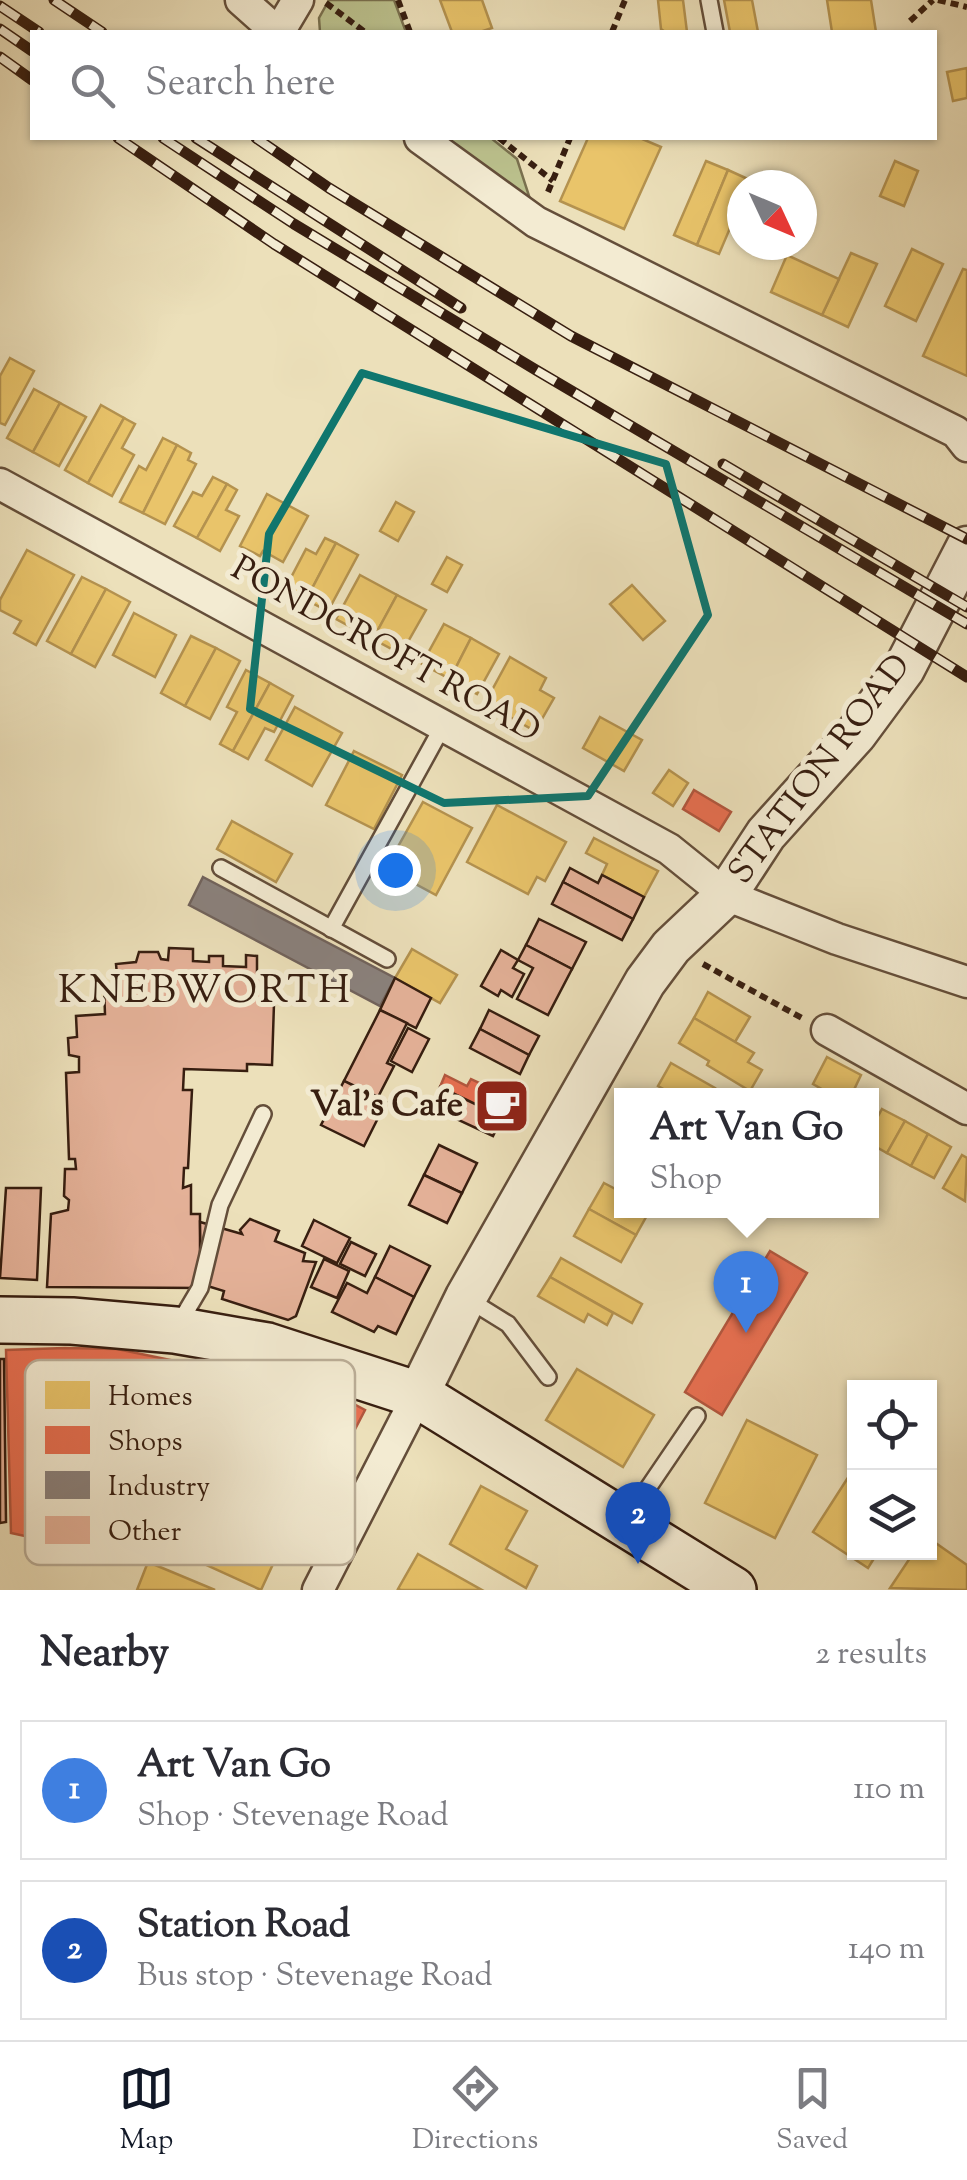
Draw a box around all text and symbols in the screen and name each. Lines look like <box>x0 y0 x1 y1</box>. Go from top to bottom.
search box <box>30 30 937 140</box>
icon: search <box>65 58 120 113</box>
text: Search here <box>145 58 336 112</box>
north arrow <box>727 170 817 260</box>
street label: PONDCROFT ROAD <box>221 545 549 757</box>
street label: STATION ROAD <box>717 644 925 896</box>
your location <box>370 845 421 896</box>
district label: KNEBWORTH <box>58 964 352 1021</box>
cafe icon: Val's Cafe <box>472 1076 532 1136</box>
place label: Val's Cafe <box>310 1081 463 1132</box>
popup <box>614 1088 879 1218</box>
text: Art Van Go <box>650 1103 843 1157</box>
text: Shop <box>650 1157 722 1203</box>
pin: 1 <box>714 1250 778 1333</box>
legend <box>25 1360 355 1565</box>
text: Homes <box>108 1378 192 1418</box>
map controls <box>847 1380 937 1560</box>
button: locate <box>847 1380 937 1470</box>
text: Shops <box>108 1423 182 1463</box>
text: Industry <box>108 1468 210 1508</box>
button: layers <box>847 1470 937 1560</box>
pin: 2 <box>606 1482 670 1564</box>
text: Other <box>108 1513 182 1553</box>
text: Nearby <box>40 1625 169 1685</box>
text: 2 results <box>815 1632 927 1678</box>
text: Art Van Go <box>137 1740 331 1794</box>
text: 1 <box>69 1767 80 1813</box>
text: 110 m <box>853 1767 925 1813</box>
text: Shop · Stevenage Road <box>137 1794 449 1840</box>
text: Station Road <box>137 1900 350 1954</box>
text: 2 <box>67 1927 82 1973</box>
text: 140 m <box>848 1927 925 1973</box>
text: Bus stop · Stevenage Road <box>137 1954 493 2000</box>
tab: Map <box>119 2061 174 2161</box>
tab: Directions <box>412 2061 538 2161</box>
tab: Saved <box>776 2061 848 2161</box>

